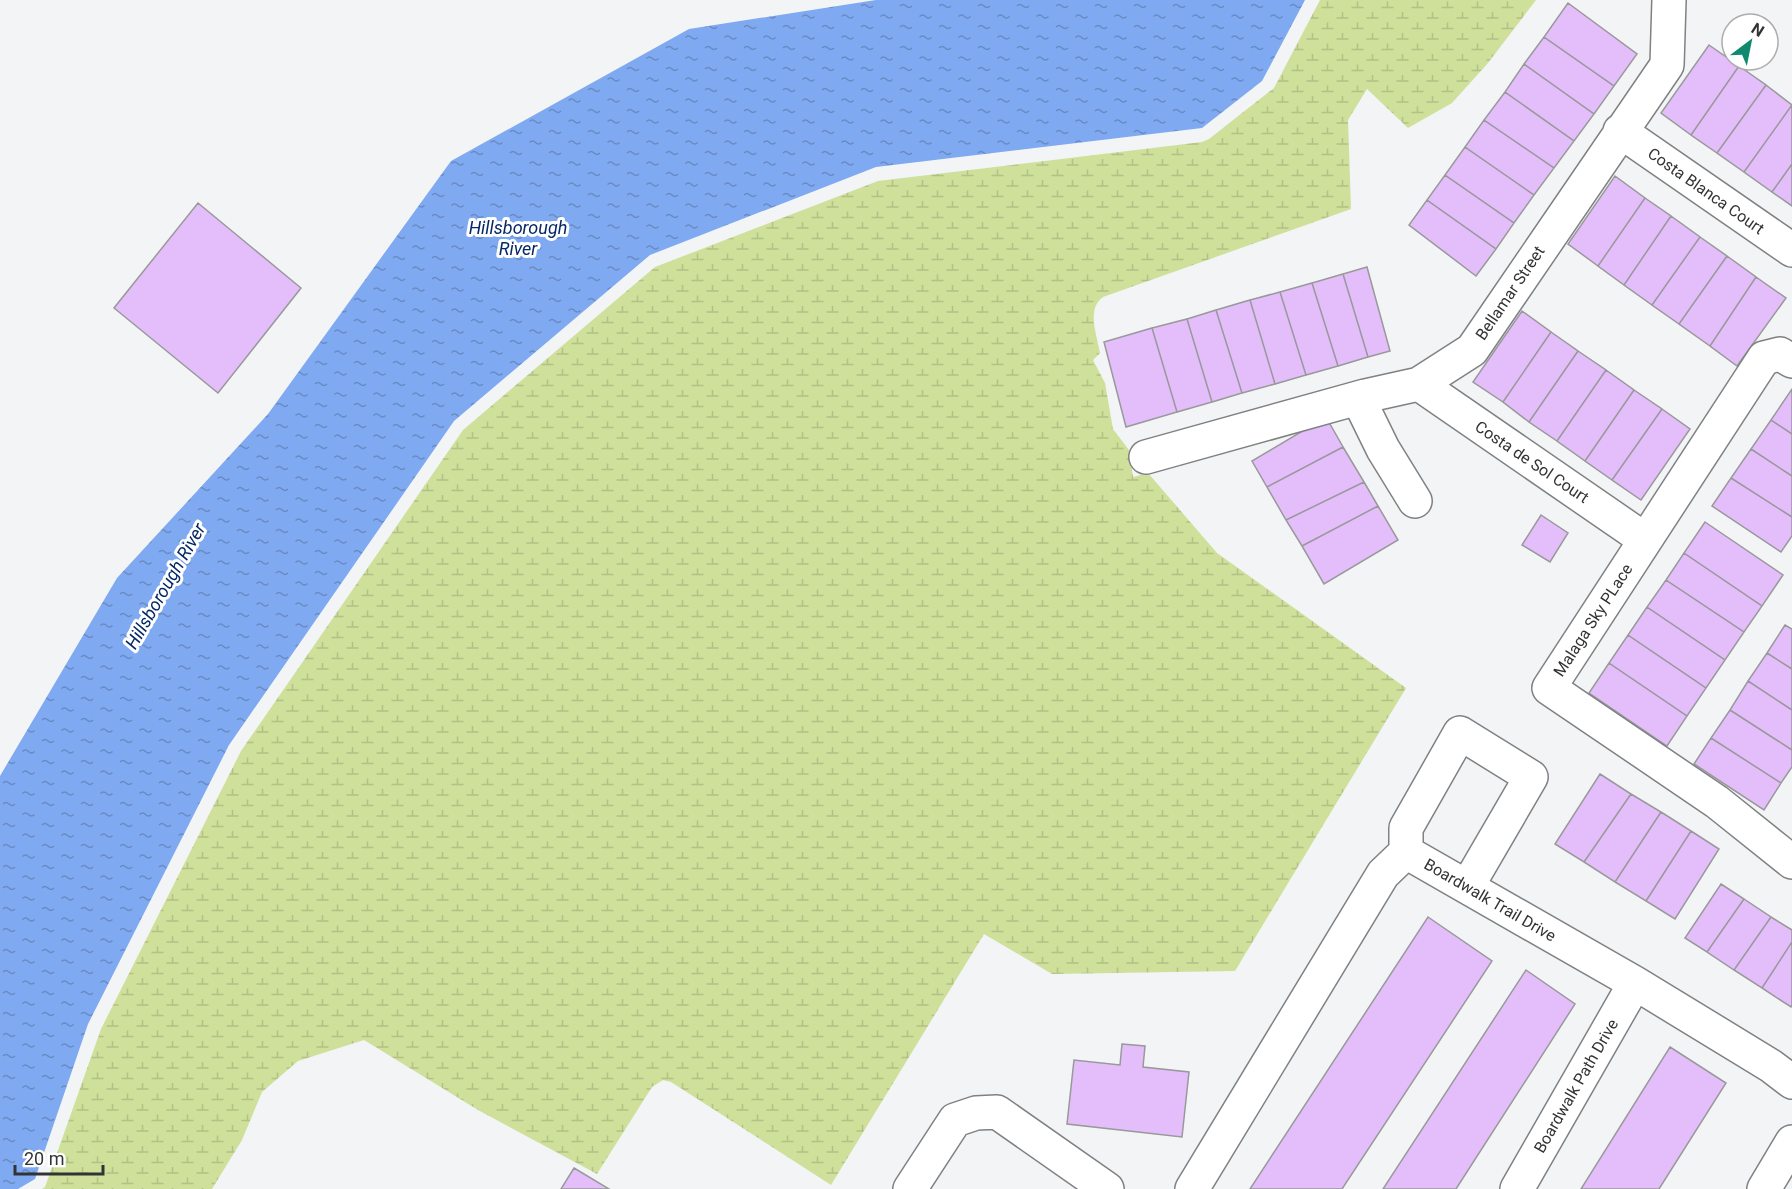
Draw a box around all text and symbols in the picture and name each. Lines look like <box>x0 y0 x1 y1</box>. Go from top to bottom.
north arrow <box>1720 12 1780 72</box>
text: N <box>1748 19 1768 41</box>
street label: Costa Blanca Court <box>1644 144 1768 238</box>
water label: Hillsborough River <box>469 217 567 259</box>
street label: Bellamar Street <box>1472 242 1548 344</box>
street label: Costa de Sol Court <box>1472 417 1592 507</box>
water label: Hillsborough River <box>120 518 210 653</box>
street label: Malaga Sky PLace <box>1550 560 1636 680</box>
street label: Boardwalk Trail Drive <box>1421 855 1559 945</box>
street label: Boardwalk Path Drive <box>1530 1016 1622 1156</box>
scale bar <box>15 1138 104 1176</box>
text: 20 m <box>24 1148 64 1169</box>

